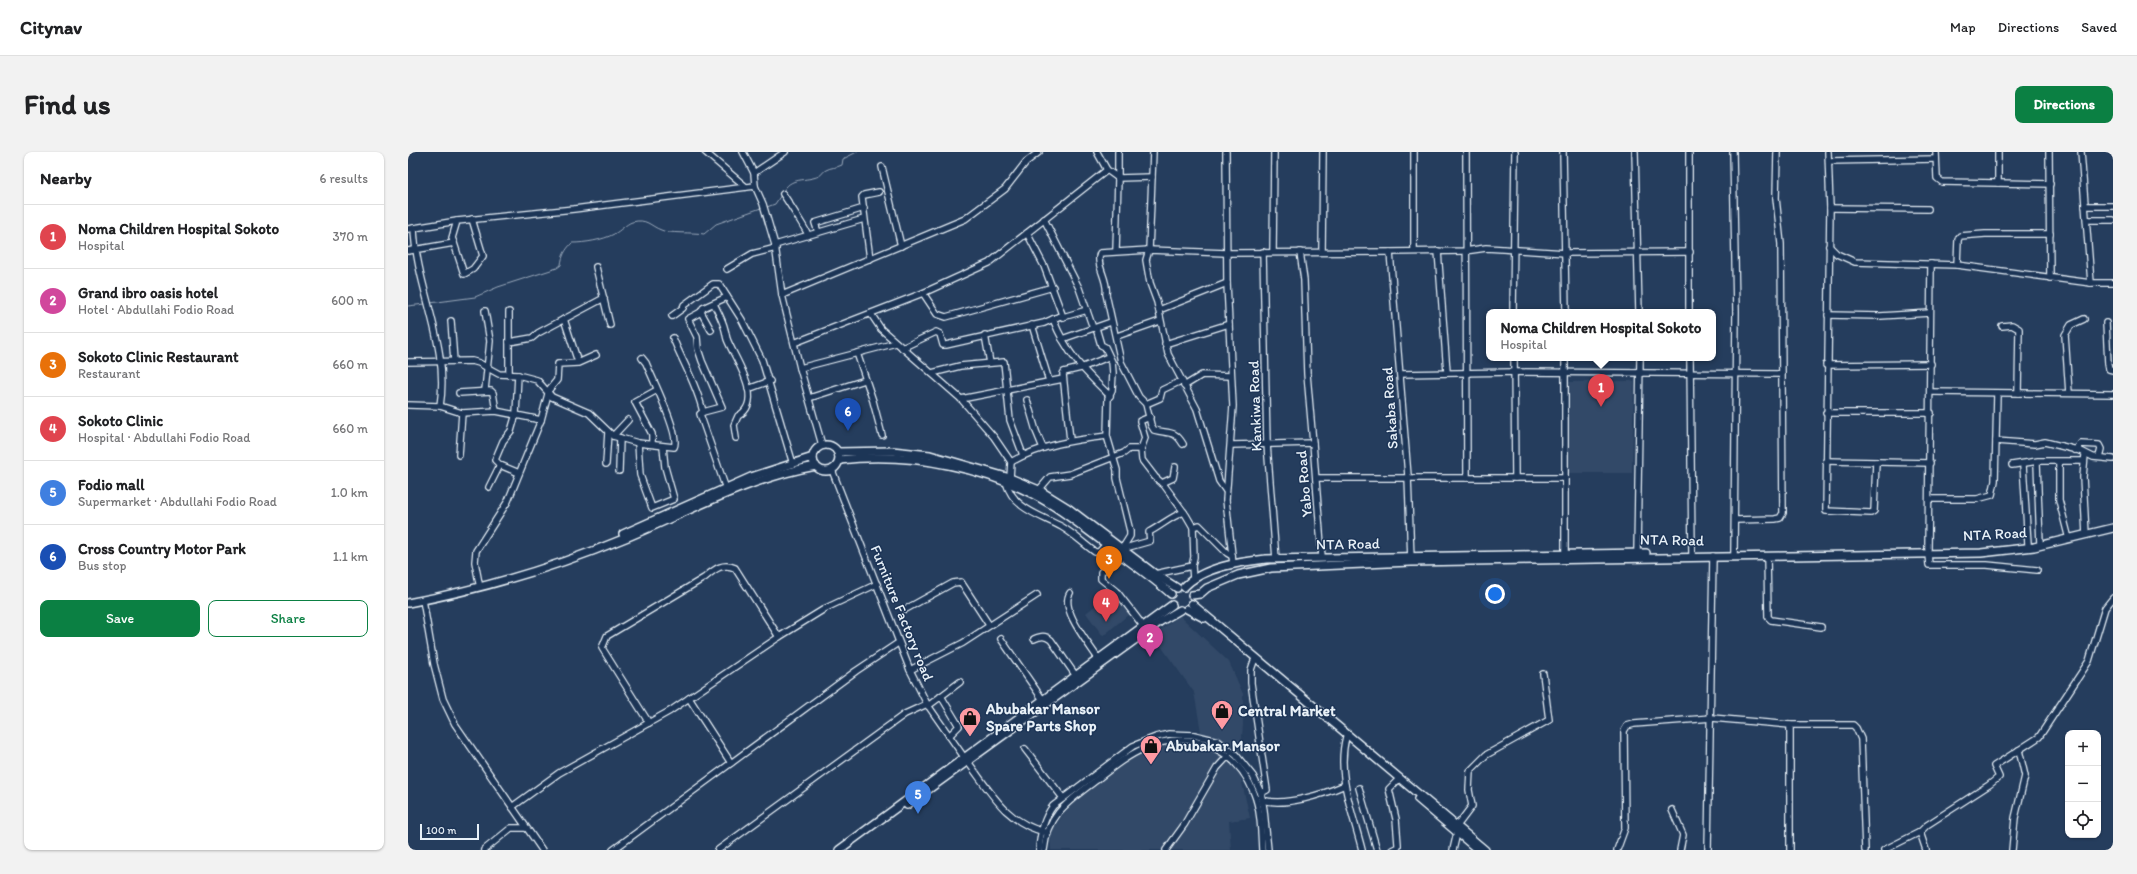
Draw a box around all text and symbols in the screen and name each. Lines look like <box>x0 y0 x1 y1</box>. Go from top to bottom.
text: Citynav <box>20 16 82 39</box>
text: Map <box>1950 19 1976 36</box>
text: Directions <box>1998 19 2059 36</box>
text: Saved <box>2081 19 2117 36</box>
button: Directions <box>2015 86 2113 123</box>
text: Find us <box>24 87 111 121</box>
text: Nearby <box>40 168 92 188</box>
text: 6 results <box>320 171 368 186</box>
text: Noma Children Hospital Sokoto <box>78 220 279 238</box>
text: 1 <box>50 229 56 244</box>
text: 370 m <box>333 229 368 244</box>
text: Hospital <box>78 238 125 253</box>
text: Grand ibro oasis hotel <box>78 284 218 302</box>
text: 2 <box>50 293 56 308</box>
text: 600 m <box>331 293 368 308</box>
text: Hotel · Abdullahi Fodio Road <box>78 302 234 317</box>
popup <box>1486 309 1716 361</box>
text: Noma Children Hospital Sokoto <box>1500 319 1702 337</box>
text: Hospital <box>1500 337 1547 352</box>
text: Sokoto Clinic Restaurant <box>78 348 239 366</box>
text: 3 <box>49 357 57 372</box>
text: 660 m <box>332 357 368 372</box>
street label: Kankiwa Road <box>1244 359 1266 452</box>
text: Restaurant <box>78 366 140 381</box>
street label: Sakaba Road <box>1378 366 1402 450</box>
pin: 1 <box>1588 374 1614 407</box>
pin: 6 <box>835 398 861 431</box>
text: Sokoto Clinic <box>78 412 163 430</box>
text: 4 <box>49 421 57 436</box>
text: 660 m <box>332 421 368 436</box>
text: Hospital · Abdullahi Fodio Road <box>78 430 250 445</box>
street label: Yabo Road <box>1292 450 1316 518</box>
text: Fodio mall <box>78 476 144 494</box>
text: 5 <box>50 485 56 500</box>
text: 1.0 km <box>331 485 368 500</box>
text: Supermarket · Abdullahi Fodio Road <box>78 494 277 509</box>
street label: NTA Road <box>1963 523 2028 545</box>
street label: NTA Road <box>1640 530 1705 550</box>
street label: NTA Road <box>1316 534 1381 554</box>
text: Cross Country Motor Park <box>78 540 246 558</box>
street label: Furniture Factory road <box>867 542 938 684</box>
pin: 3 <box>1096 546 1122 579</box>
text: 6 <box>50 549 56 564</box>
text: 1.1 km <box>333 549 368 564</box>
text: Bus stop <box>78 558 126 573</box>
your location <box>1485 584 1505 604</box>
pin: 4 <box>1093 589 1119 622</box>
button: Save <box>40 600 200 637</box>
button: Share <box>208 600 368 637</box>
pin: 2 <box>1137 624 1163 657</box>
shop icon: Central Market <box>1209 698 1235 731</box>
place label: Abubakar Mansor Spare Parts Shop <box>985 700 1101 736</box>
place label: Central Market <box>1238 702 1336 720</box>
shop icon: Abubakar Mansor Spare Parts Shop <box>957 705 983 738</box>
map controls <box>2065 730 2101 838</box>
button: + <box>2065 730 2101 766</box>
shop icon: Abubakar Mansor <box>1138 733 1164 766</box>
place label: Abubakar Mansor <box>1165 737 1281 755</box>
button: − <box>2065 766 2101 802</box>
pin: 5 <box>905 781 931 814</box>
button: locate <box>2065 802 2101 838</box>
scale bar <box>420 822 479 841</box>
text: 100 m <box>426 824 456 837</box>

